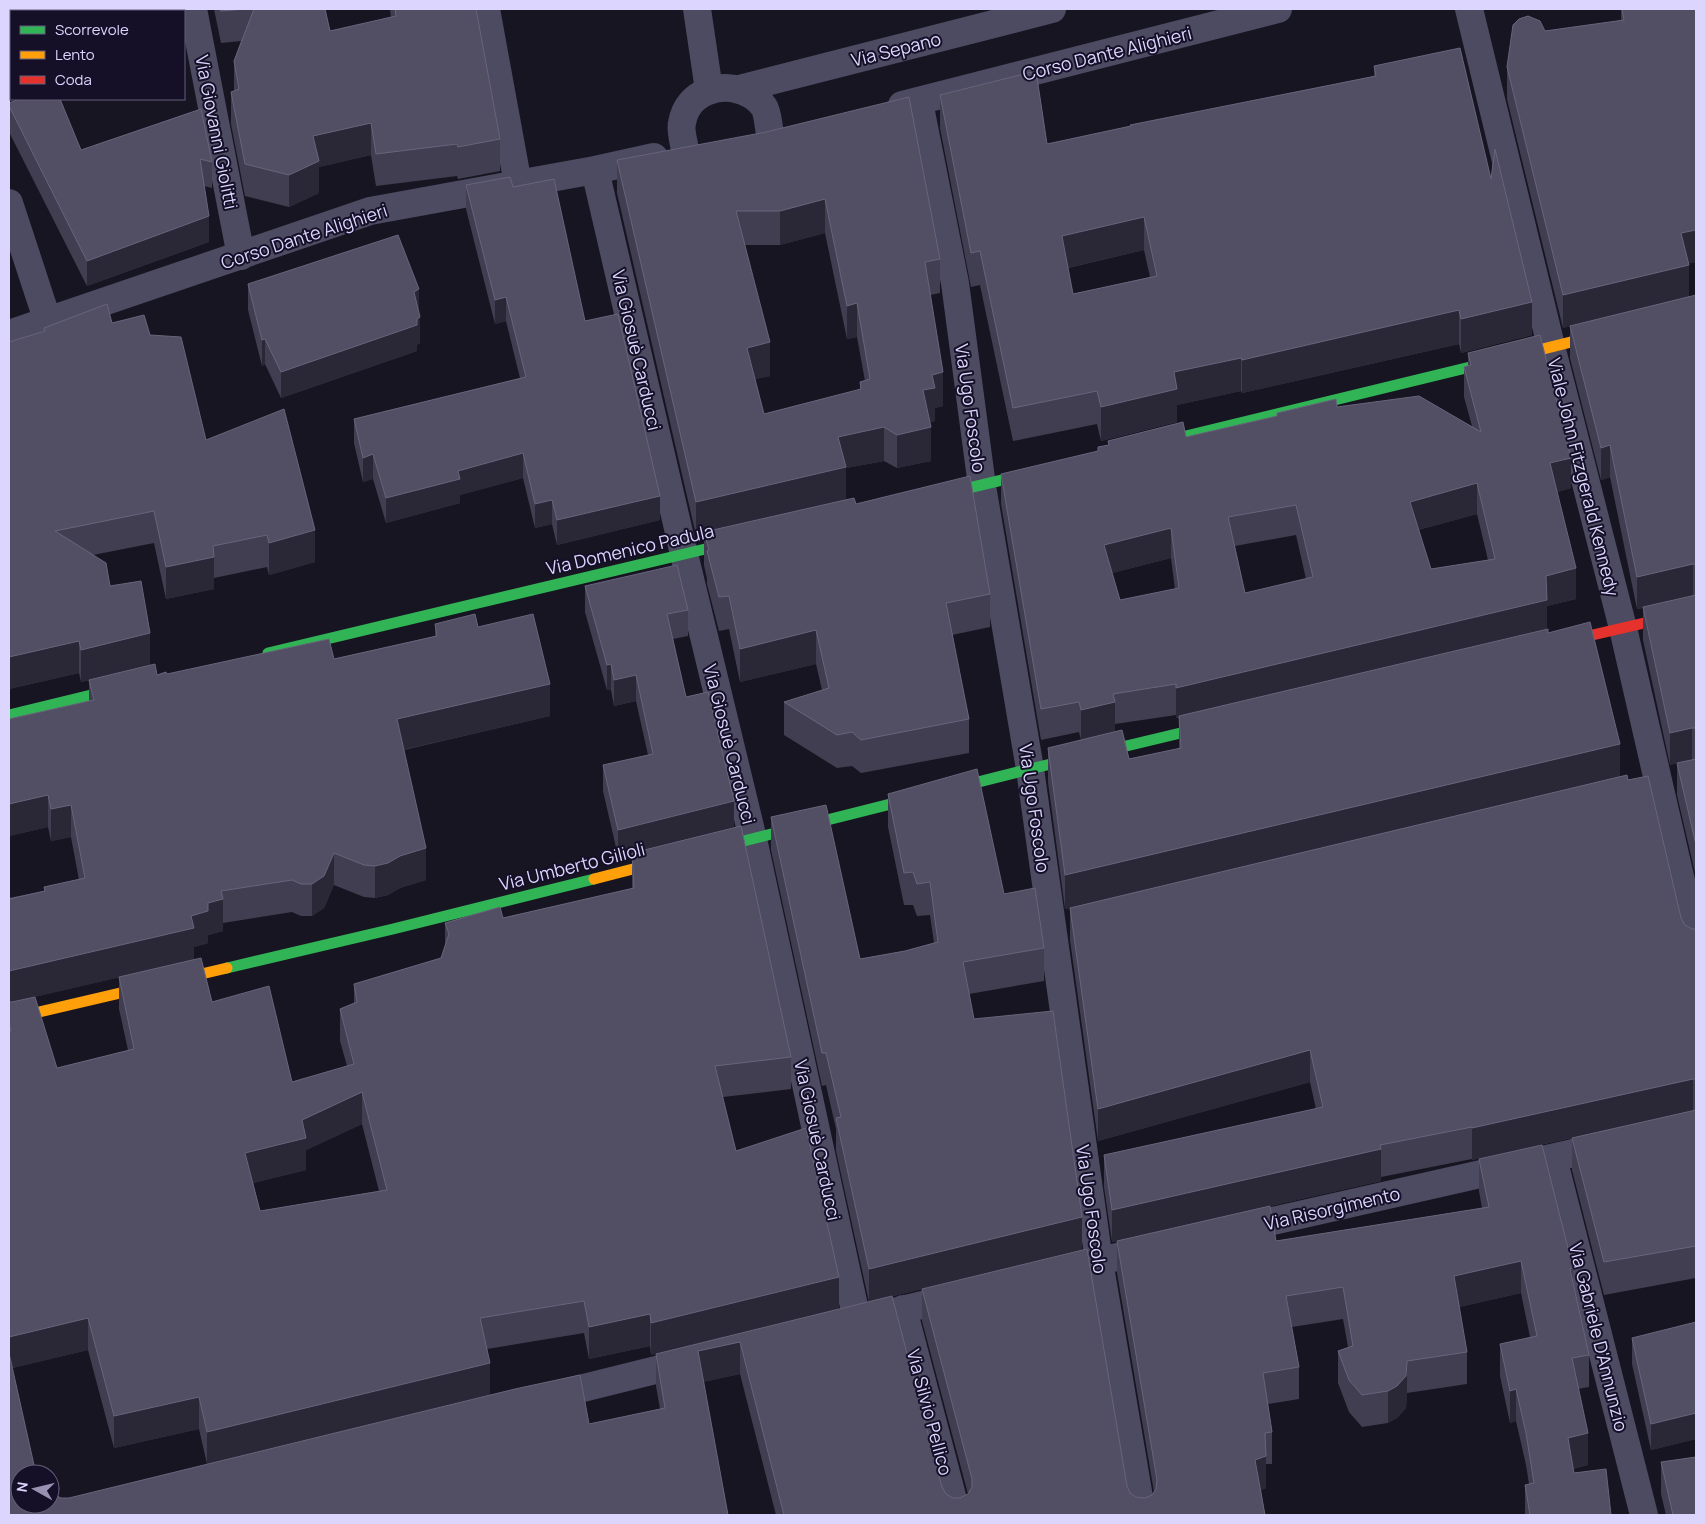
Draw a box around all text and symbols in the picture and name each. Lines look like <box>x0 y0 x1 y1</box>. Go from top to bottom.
legend <box>10 10 185 100</box>
text: Scorrevole <box>55 19 129 40</box>
street label: Corso Dante Alighieri <box>1020 20 1194 86</box>
street label: Via Sepano <box>849 26 943 72</box>
text: Lento <box>55 44 95 65</box>
street label: Via Giovanni Giolitti <box>190 53 244 211</box>
text: Coda <box>55 69 92 90</box>
street label: Corso Dante Alighieri <box>218 198 390 274</box>
street label: Via Giosuè Carducci <box>607 267 667 433</box>
street label: Via Ugo Foscolo <box>950 342 992 474</box>
street label: Viale John Fitzgerald Kennedy <box>1543 355 1625 599</box>
street label: Via Domenico Padula <box>544 518 716 580</box>
street label: Via Giosuè Carducci <box>698 661 762 827</box>
street label: Via Ugo Foscolo <box>1014 742 1056 874</box>
street label: Via Umberto Gilioli <box>497 836 647 896</box>
street label: Via Giosuè Carducci <box>789 1057 847 1223</box>
street label: Via Ugo Foscolo <box>1071 1143 1113 1275</box>
street label: Via Risorgimento <box>1262 1181 1402 1235</box>
street label: Via Gabriele D'Annunzio <box>1564 1240 1634 1434</box>
street label: Via Silvio Pellico <box>902 1346 958 1478</box>
north arrow <box>10 1464 60 1514</box>
text: N <box>12 1481 32 1493</box>

